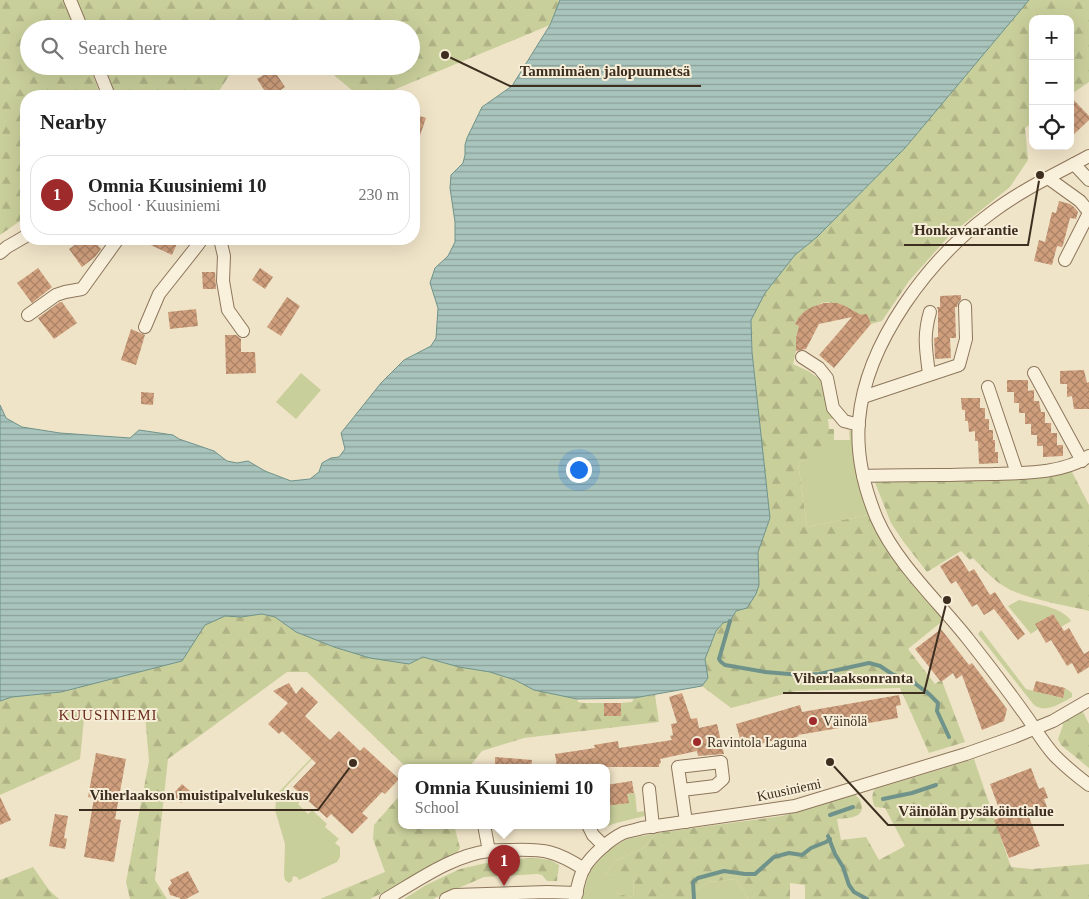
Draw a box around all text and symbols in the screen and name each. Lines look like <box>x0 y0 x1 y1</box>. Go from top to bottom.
map controls <box>1029 15 1074 150</box>
button: + <box>1029 15 1074 60</box>
search box <box>20 20 420 75</box>
icon: search <box>38 34 66 62</box>
text: Search here <box>78 37 167 58</box>
callout: Tammimäen jalopuumetsä <box>510 56 701 86</box>
button: − <box>1029 60 1074 105</box>
text: Tammimäen jalopuumetsä <box>520 63 691 79</box>
button: locate <box>1029 105 1074 150</box>
text: Nearby <box>40 110 107 134</box>
text: Omnia Kuusiniemi 10 <box>88 175 266 196</box>
text: 1 <box>53 186 61 203</box>
text: 230 m <box>359 186 399 203</box>
text: School · Kuusiniemi <box>88 197 220 214</box>
callout: Honkavaarantie <box>904 215 1028 245</box>
text: Honkavaarantie <box>914 222 1018 238</box>
your location <box>566 457 592 483</box>
callout: Viherlaaksonranta <box>783 663 924 693</box>
text: Viherlaaksonranta <box>793 670 914 686</box>
district label: KUUSINIEMI <box>58 707 158 723</box>
place label: Väinölä <box>823 714 868 729</box>
marker: Väinölä <box>807 715 819 727</box>
place label: Ravintola Laguna <box>707 735 808 750</box>
marker: Ravintola Laguna <box>691 736 703 748</box>
popup <box>398 764 610 829</box>
street label: Kuusiniemi <box>755 776 823 804</box>
text: Omnia Kuusiniemi 10 <box>415 777 593 798</box>
callout: Viherlaakson muistipalvelukeskus <box>79 780 318 810</box>
text: Viherlaakson muistipalvelukeskus <box>89 787 309 803</box>
callout: Väinölän pysäköintialue <box>888 795 1064 825</box>
text: School <box>415 799 459 816</box>
text: Väinölän pysäköintialue <box>898 803 1054 819</box>
pin: 1 <box>488 845 520 886</box>

